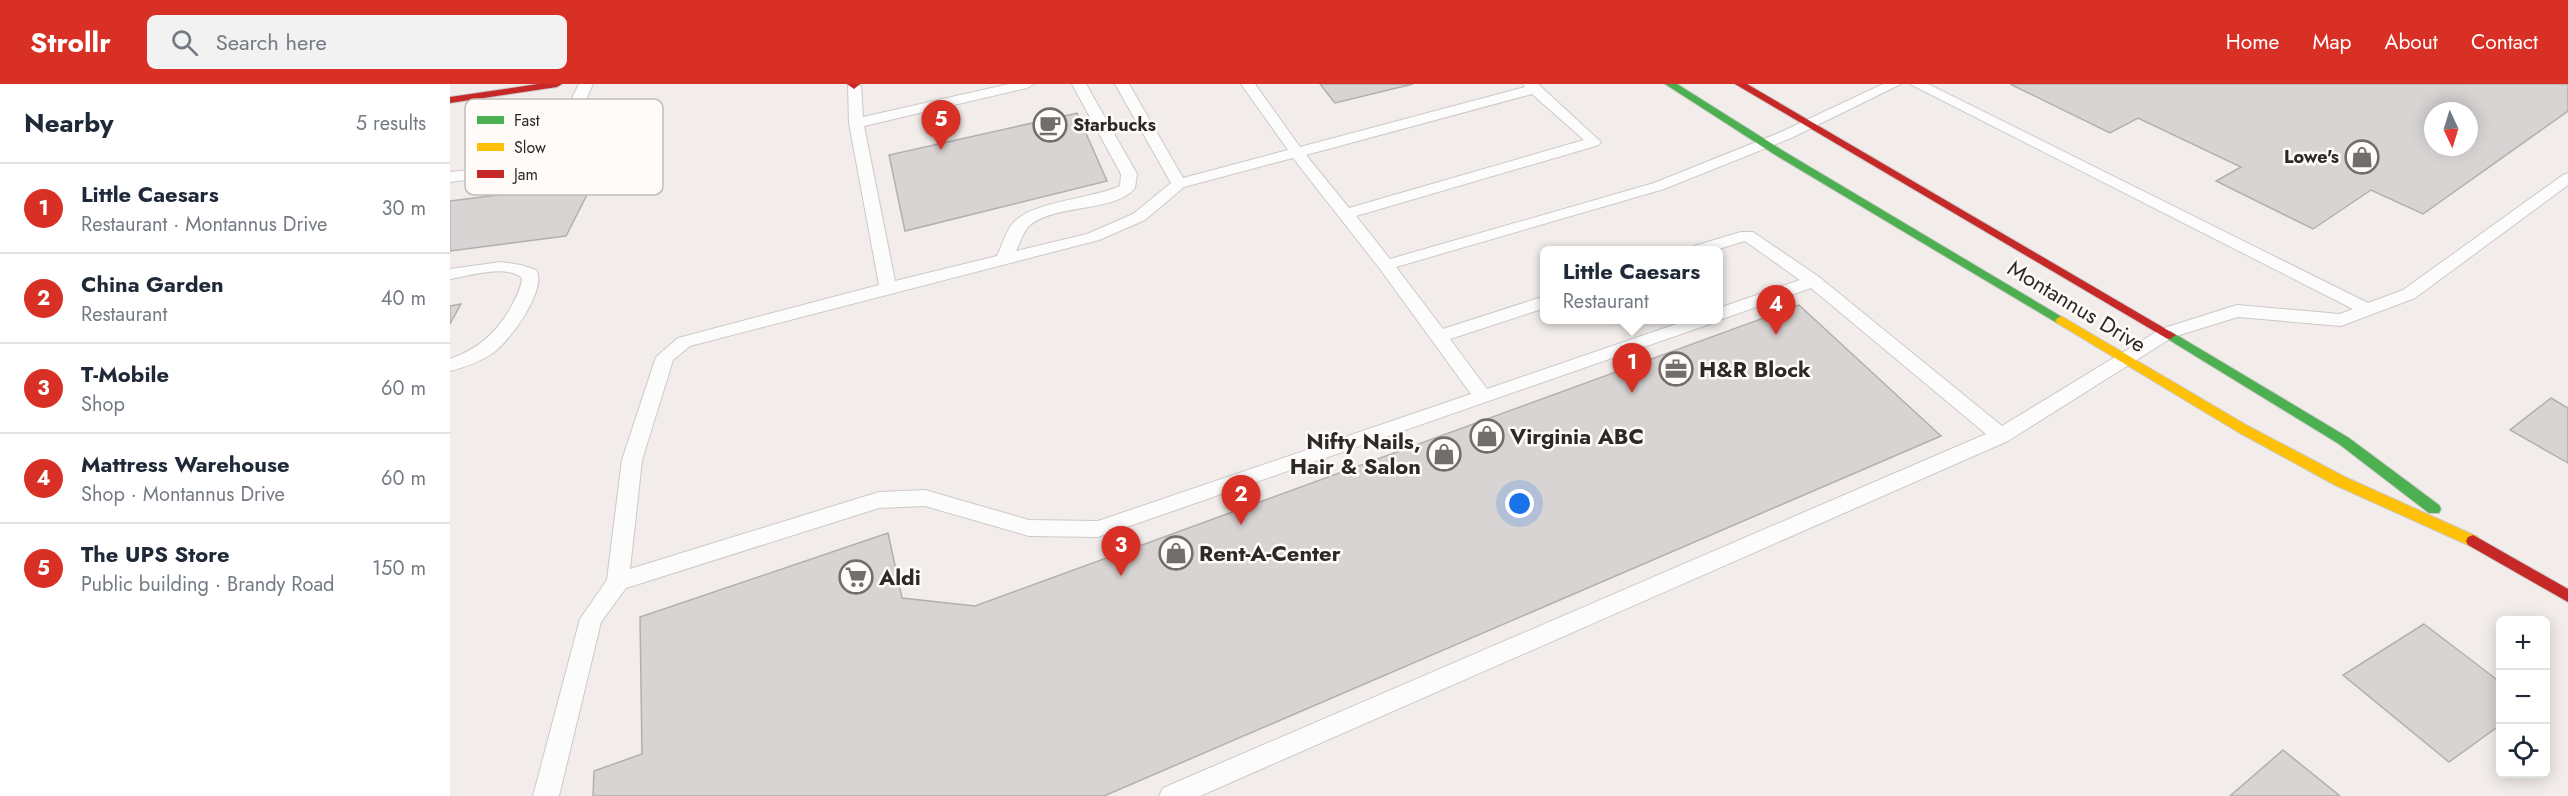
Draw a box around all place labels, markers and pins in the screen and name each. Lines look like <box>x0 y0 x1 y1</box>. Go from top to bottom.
pin: 5 <box>922 100 960 150</box>
cafe icon: Starbucks <box>1032 107 1068 143</box>
place label: Starbucks <box>1073 112 1156 138</box>
shop icon: Lowe's <box>2344 139 2380 175</box>
place label: Lowe's <box>2284 144 2339 170</box>
pin: 4 <box>1756 286 1796 335</box>
pin: 1 <box>1612 344 1652 393</box>
office icon: H&R Block <box>1658 351 1694 387</box>
place label: H&R Block <box>1699 353 1811 385</box>
shop icon: Virginia ABC <box>1469 418 1505 454</box>
place label: Virginia ABC <box>1509 420 1644 452</box>
place label: Nifty Nails, Hair & Salon <box>1290 425 1421 482</box>
shop icon: Nifty Nails, Hair & Salon <box>1426 436 1462 472</box>
pin: 2 <box>1222 476 1260 525</box>
pin: 3 <box>1102 526 1140 576</box>
shop icon: Rent-A-Center <box>1158 535 1194 571</box>
place label: Rent-A-Center <box>1199 537 1341 569</box>
supermarket icon: Aldi <box>838 559 874 595</box>
place label: Aldi <box>878 561 921 593</box>

